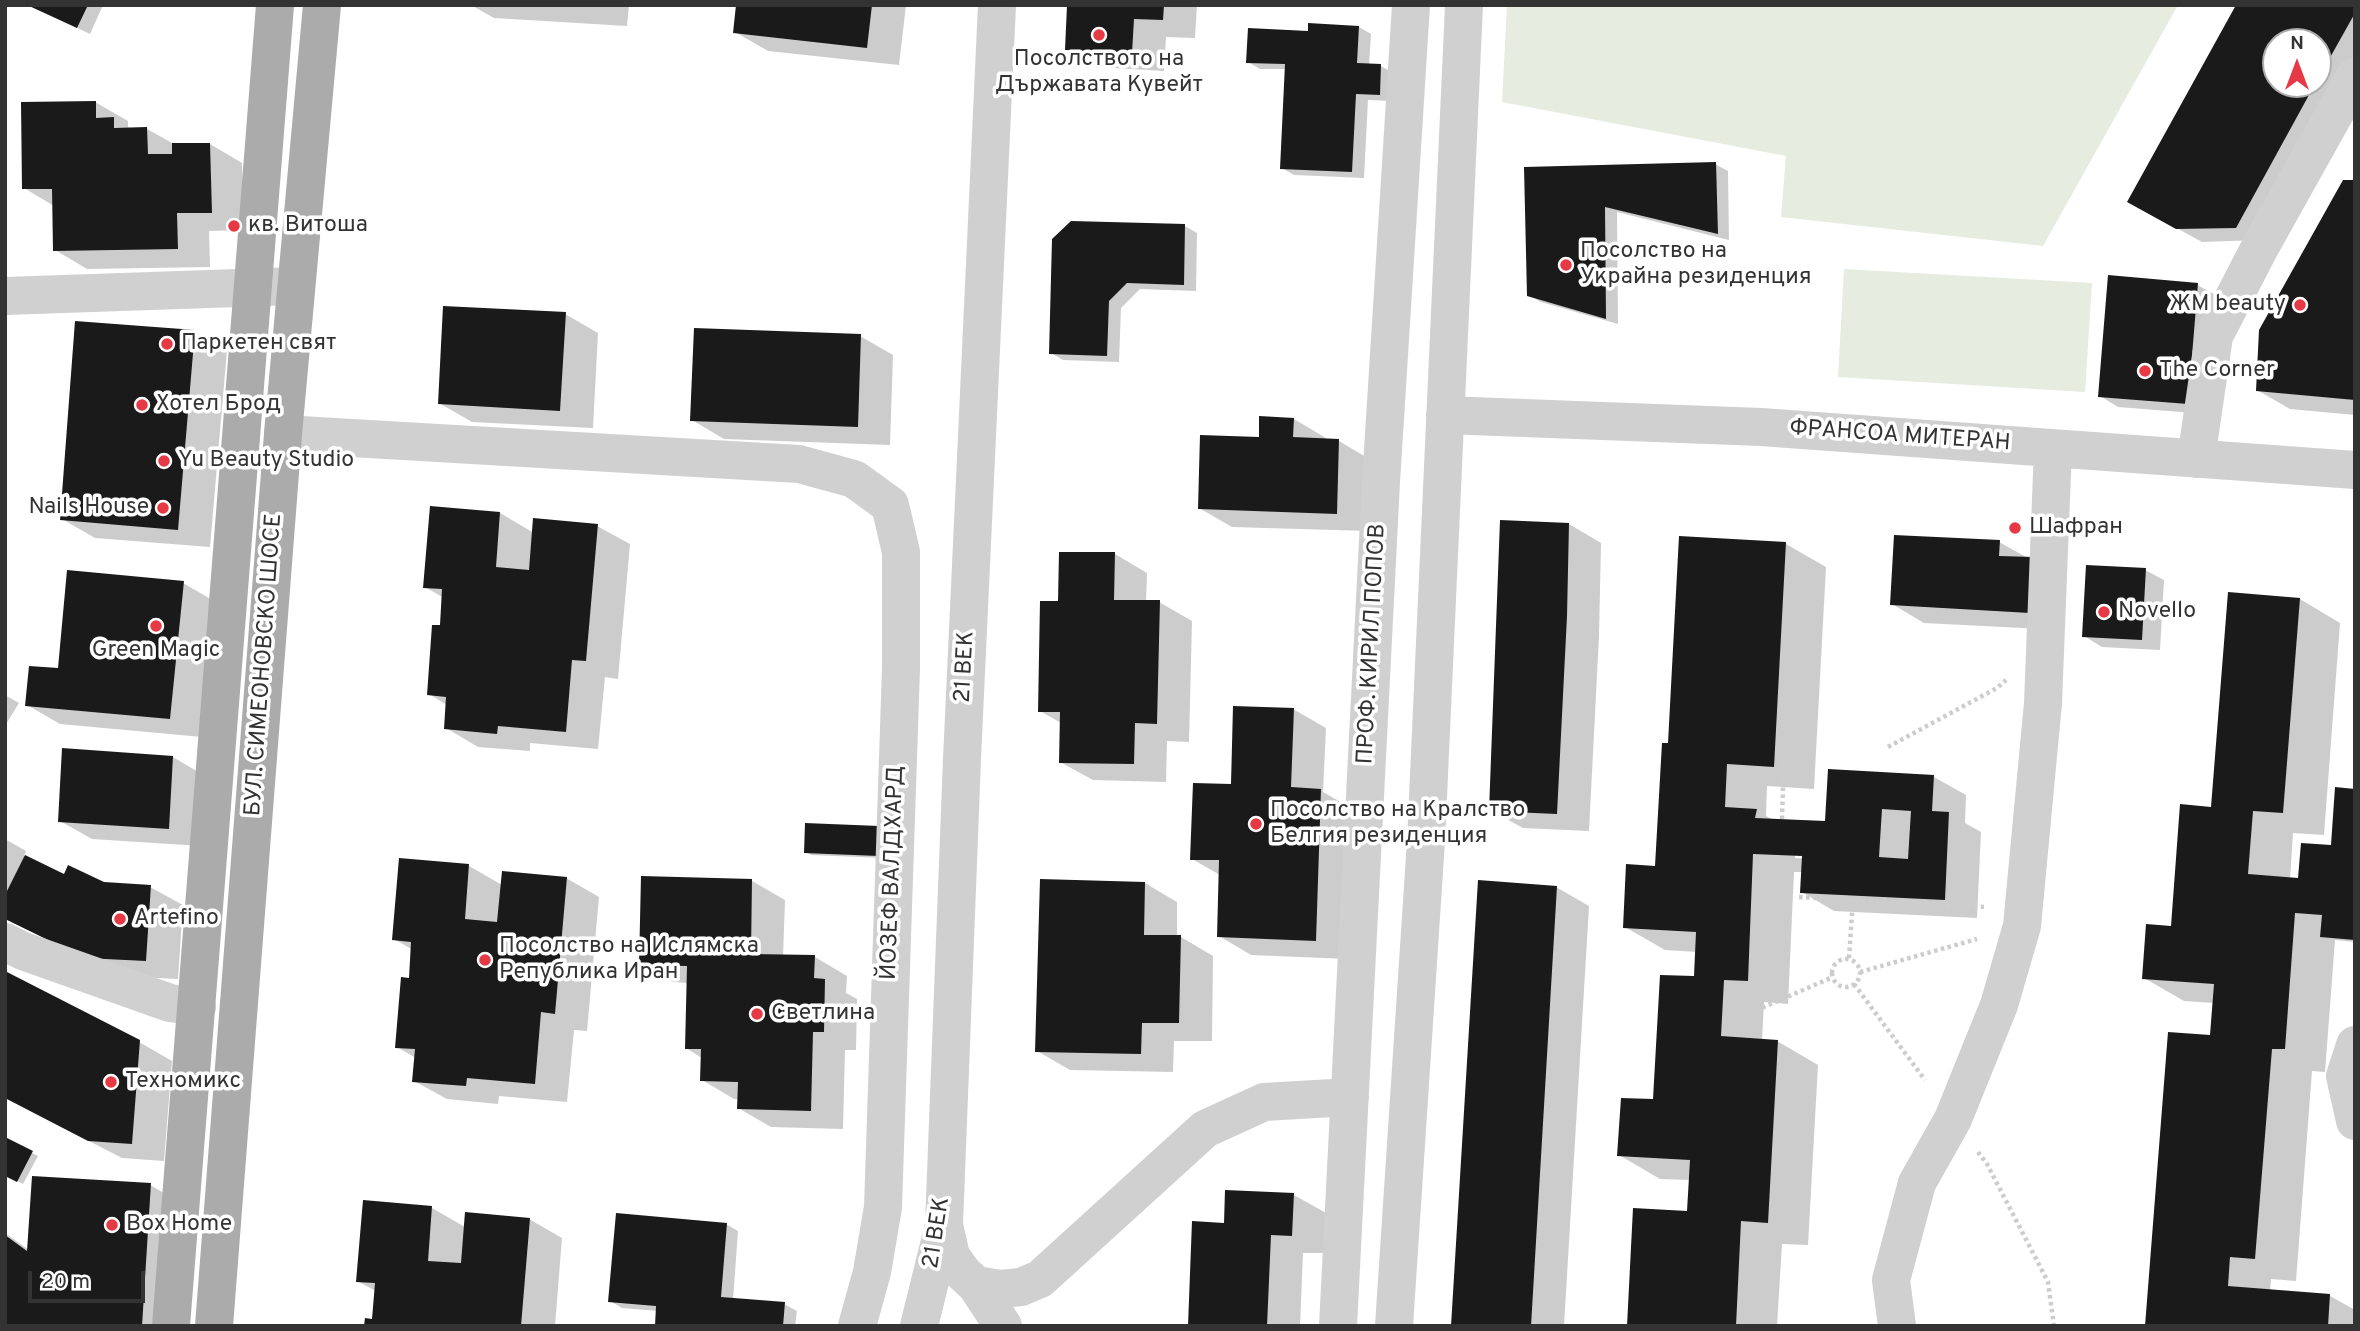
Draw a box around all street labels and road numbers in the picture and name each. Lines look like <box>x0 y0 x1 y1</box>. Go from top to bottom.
street label: ФРАНСОА МИТЕРАН <box>1789 416 2011 458</box>
street label: БУЛ. СИМЕОНОВСКО ШОСЕ <box>241 513 289 817</box>
street label: ПРОФ. КИРИЛ ПОПОВ <box>1353 523 1393 765</box>
street label: 21 ВЕК <box>950 630 982 704</box>
street label: ЙОЗЕФ ВАЛДХАРД <box>876 765 912 981</box>
street label: 21 ВЕК <box>919 1195 957 1271</box>

